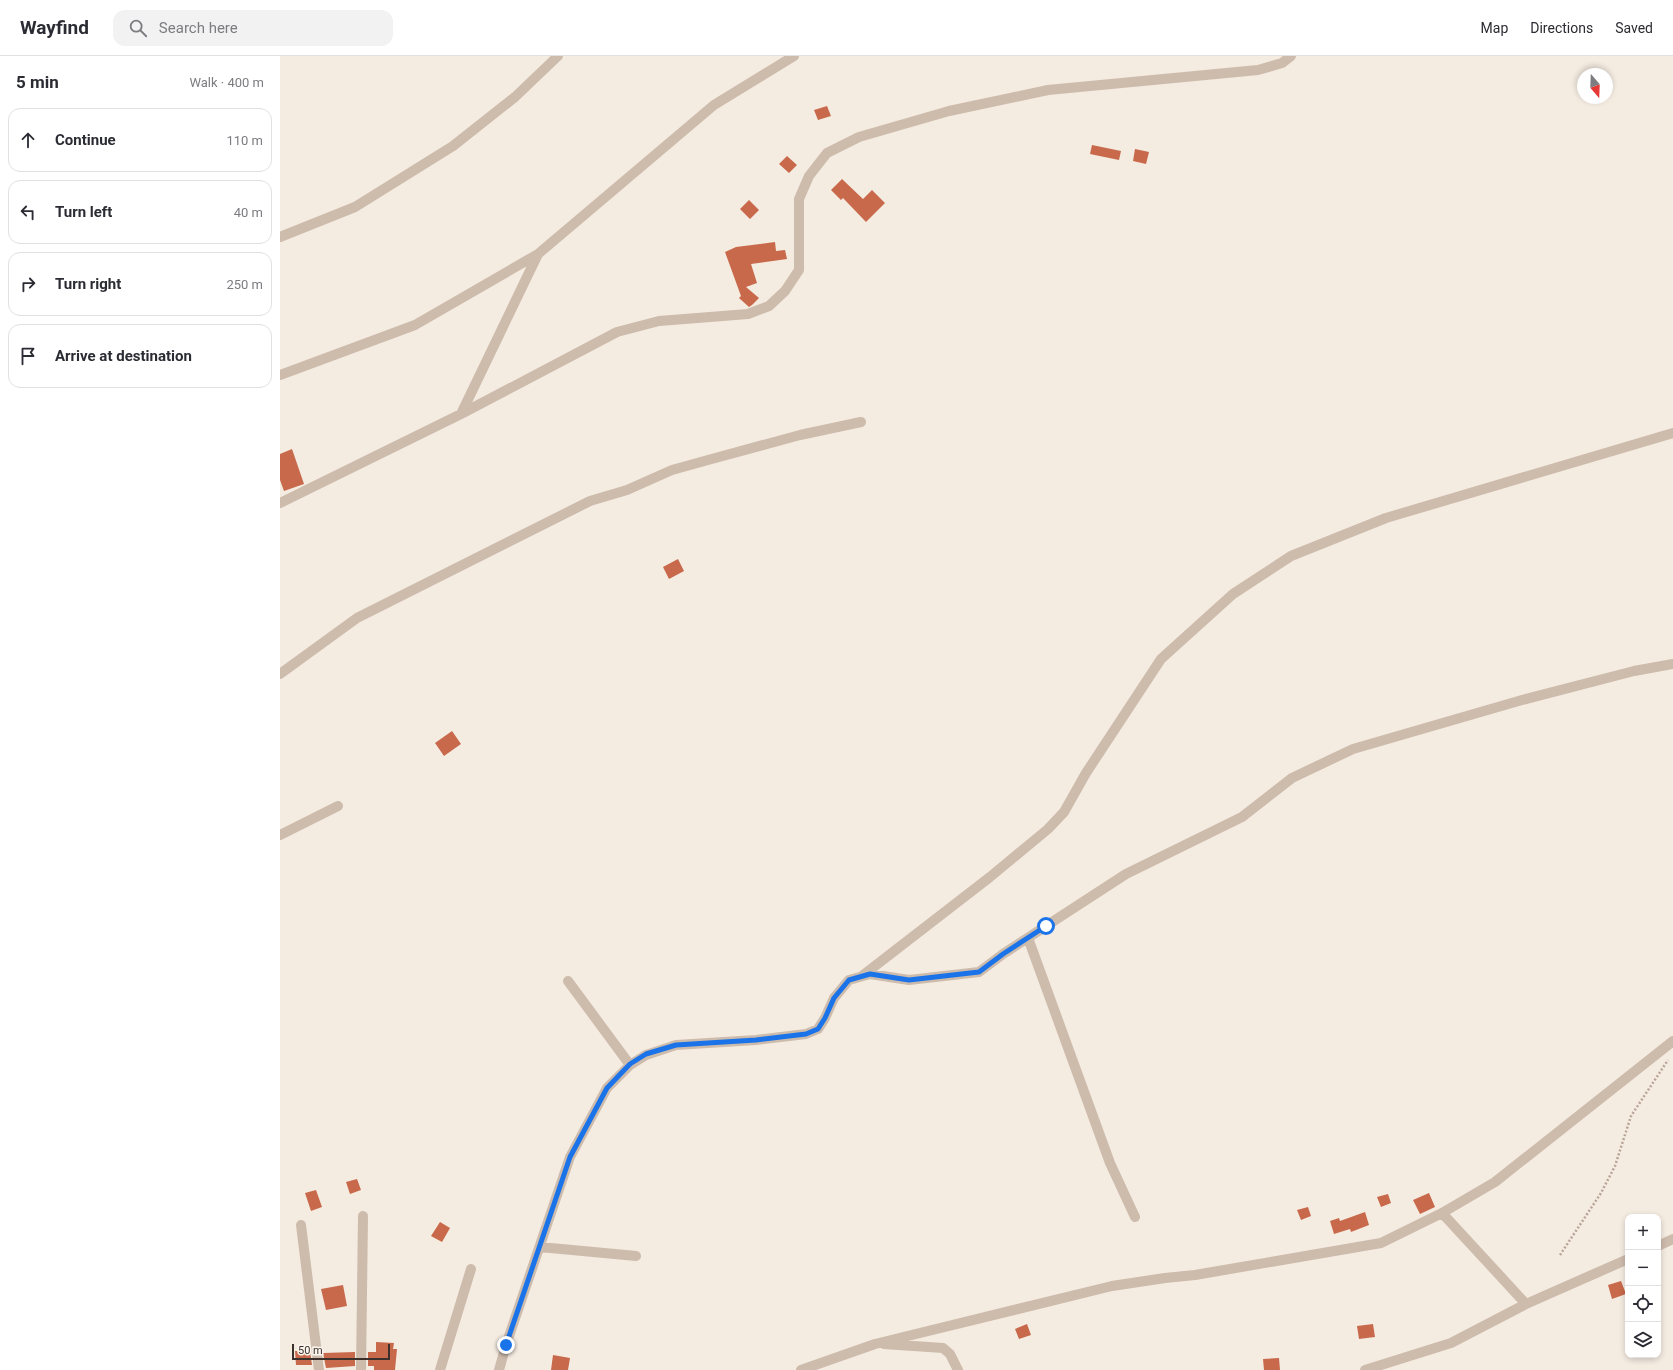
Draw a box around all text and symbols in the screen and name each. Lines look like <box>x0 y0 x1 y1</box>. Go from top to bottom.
search box <box>113 10 393 46</box>
text: Wayfind <box>20 16 89 39</box>
icon: search <box>127 17 149 39</box>
text: Search here <box>159 19 238 37</box>
text: Map <box>1481 20 1508 36</box>
text: Directions <box>1530 20 1593 36</box>
text: Saved <box>1615 20 1653 36</box>
north arrow <box>1577 68 1613 104</box>
text: 5 min <box>16 72 59 92</box>
text: Walk · 400 m <box>189 75 264 90</box>
icon: ahead <box>17 129 39 151</box>
text: Continue <box>55 131 116 149</box>
text: 110 m <box>226 133 263 148</box>
icon: left <box>17 201 39 223</box>
text: Turn left <box>55 203 112 221</box>
text: 40 m <box>234 205 263 220</box>
icon: right <box>17 273 39 295</box>
text: Turn right <box>55 275 121 293</box>
text: 250 m <box>226 277 263 292</box>
icon: arrive <box>17 345 39 367</box>
text: Arrive at destination <box>55 347 192 365</box>
route start <box>1037 917 1055 935</box>
map controls <box>1625 1214 1661 1358</box>
button: + <box>1625 1214 1661 1250</box>
button: − <box>1625 1250 1661 1286</box>
button: locate <box>1625 1286 1661 1322</box>
button: layers <box>1625 1322 1661 1358</box>
route end <box>497 1336 515 1354</box>
scale bar <box>292 1342 390 1361</box>
text: 50 m <box>298 1344 323 1357</box>

